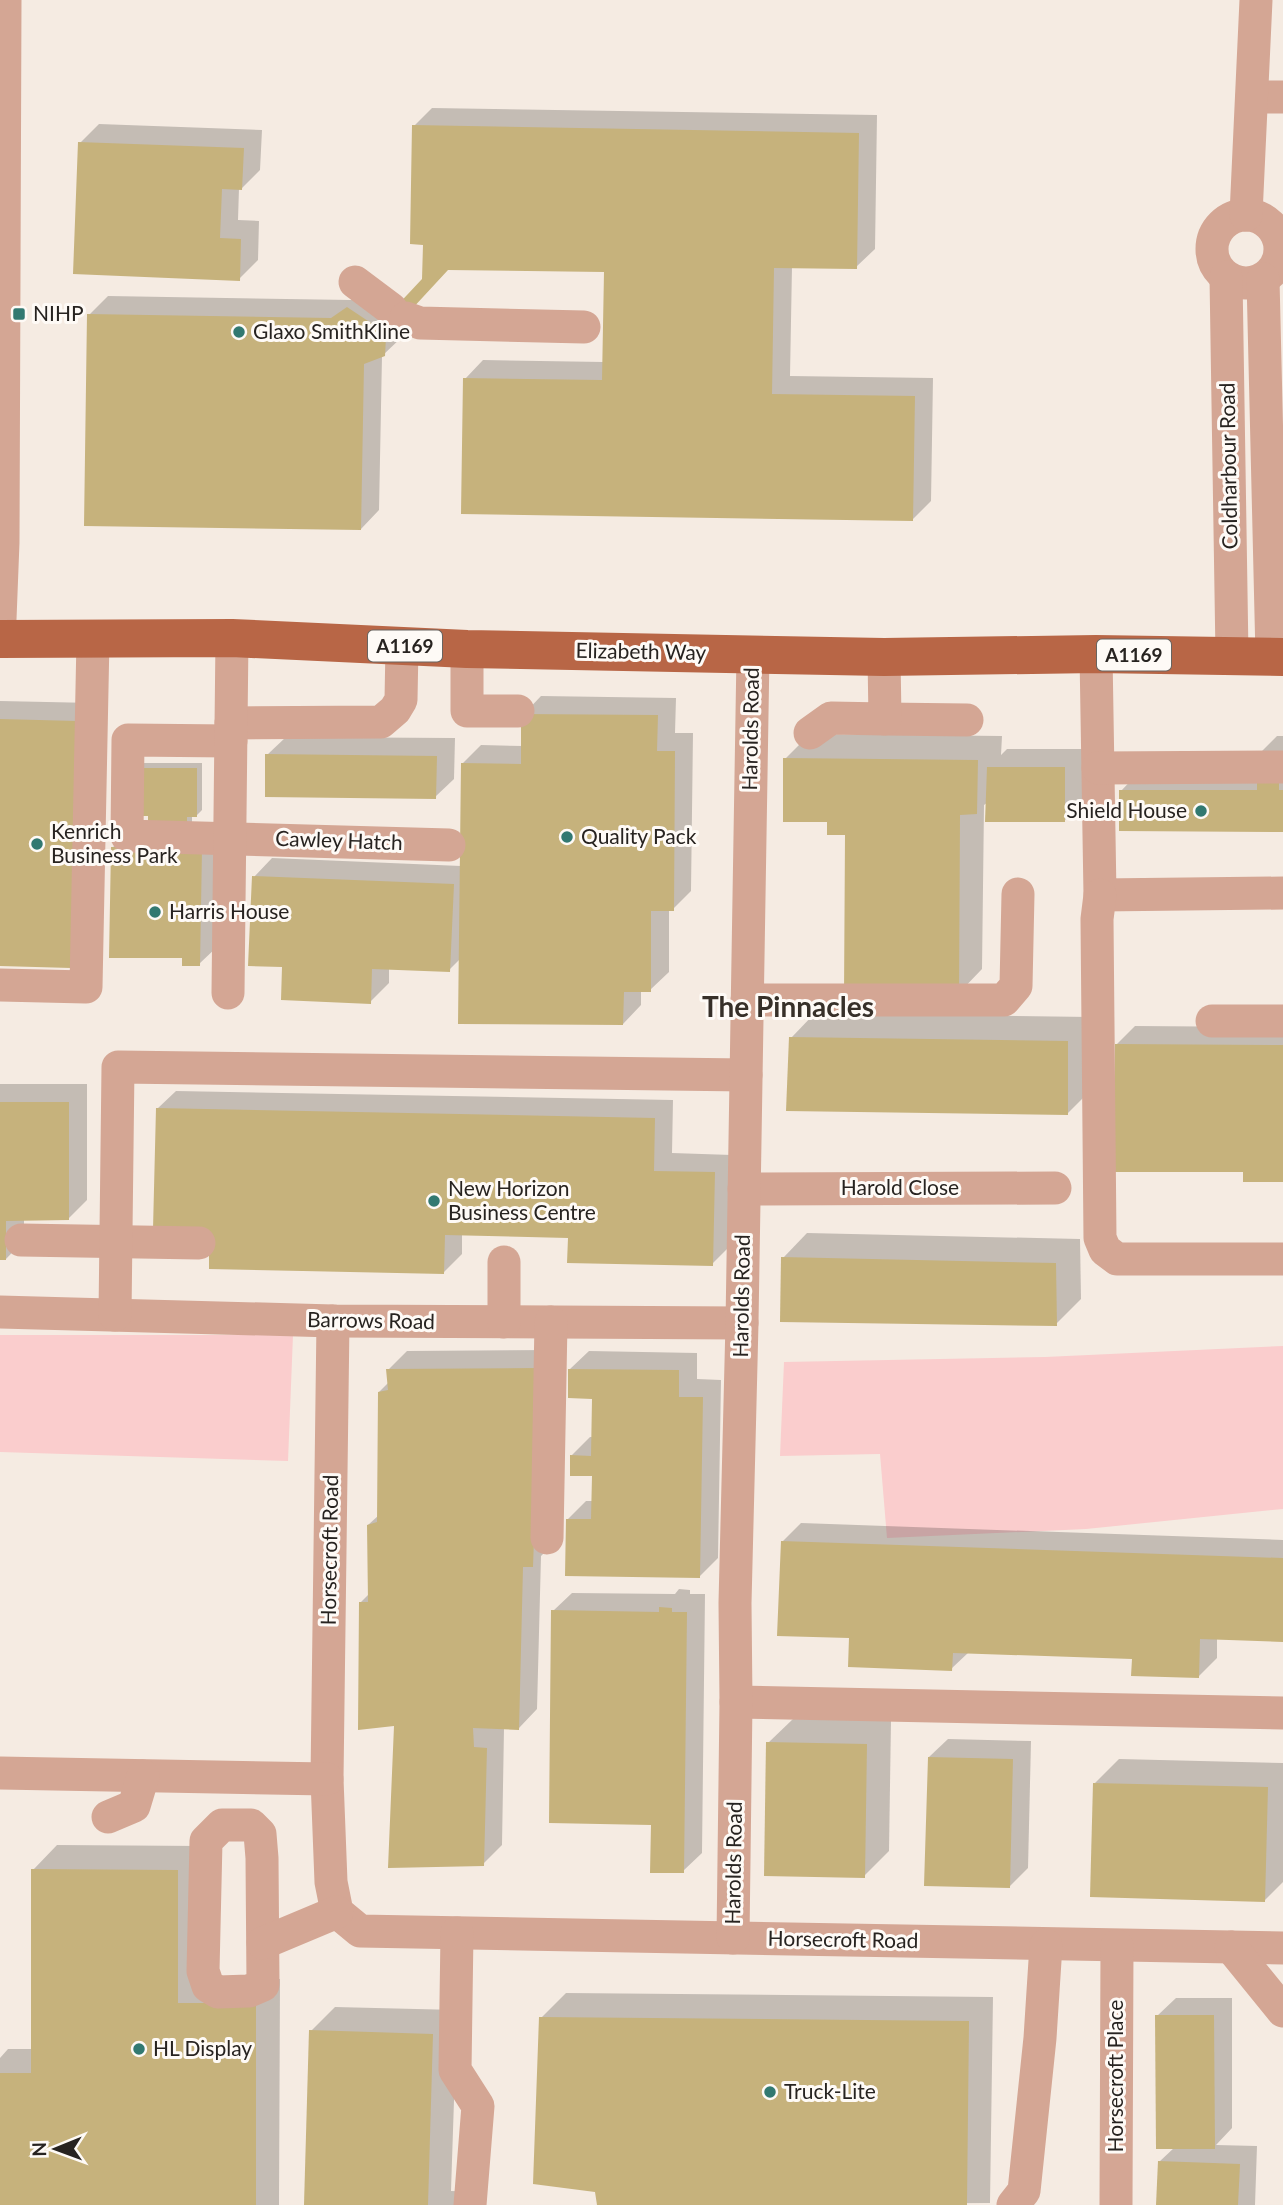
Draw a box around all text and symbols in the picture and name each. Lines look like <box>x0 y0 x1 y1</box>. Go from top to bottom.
place label: NIHP <box>33 300 84 325</box>
marker: NIHP <box>11 306 27 322</box>
place label: Glaxo SmithKline <box>253 318 410 343</box>
marker: Glaxo SmithKline <box>231 324 247 340</box>
street label: Coldharbour Road <box>1214 382 1241 550</box>
road number: A1169 <box>368 631 442 662</box>
street label: Elizabeth Way <box>575 637 707 664</box>
road number: A1169 <box>1097 640 1171 670</box>
street label: Harolds Road <box>736 667 763 791</box>
place label: Shield House <box>1066 797 1187 822</box>
marker: Shield House <box>1193 803 1209 819</box>
place label: Kenrich Business Park <box>51 818 178 867</box>
place label: Quality Pack <box>581 823 697 848</box>
street label: Cawley Hatch <box>275 825 403 854</box>
marker: Quality Pack <box>559 829 575 845</box>
marker: Kenrich Business Park <box>29 836 45 852</box>
place label: Harris House <box>169 898 289 923</box>
marker: Harris House <box>147 904 163 920</box>
district label: The Pinnacles <box>702 989 874 1023</box>
street label: Harold Close <box>841 1174 959 1199</box>
place label: New Horizon Business Centre <box>448 1175 596 1224</box>
marker: New Horizon Business Centre <box>426 1193 442 1209</box>
street label: Harolds Road <box>727 1234 754 1358</box>
street label: Barrows Road <box>307 1306 435 1333</box>
street label: Horsecroft Road <box>315 1474 342 1625</box>
street label: Harolds Road <box>719 1801 746 1925</box>
street label: Horsecroft Road <box>768 1925 919 1952</box>
street label: Horsecroft Place <box>1102 2000 1127 2152</box>
place label: HL Display <box>153 2035 252 2060</box>
marker: HL Display <box>131 2041 147 2057</box>
place label: Truck-Lite <box>784 2078 876 2103</box>
marker: Truck-Lite <box>762 2084 778 2100</box>
north arrow <box>21 2114 91 2184</box>
text: N <box>27 2142 50 2157</box>

